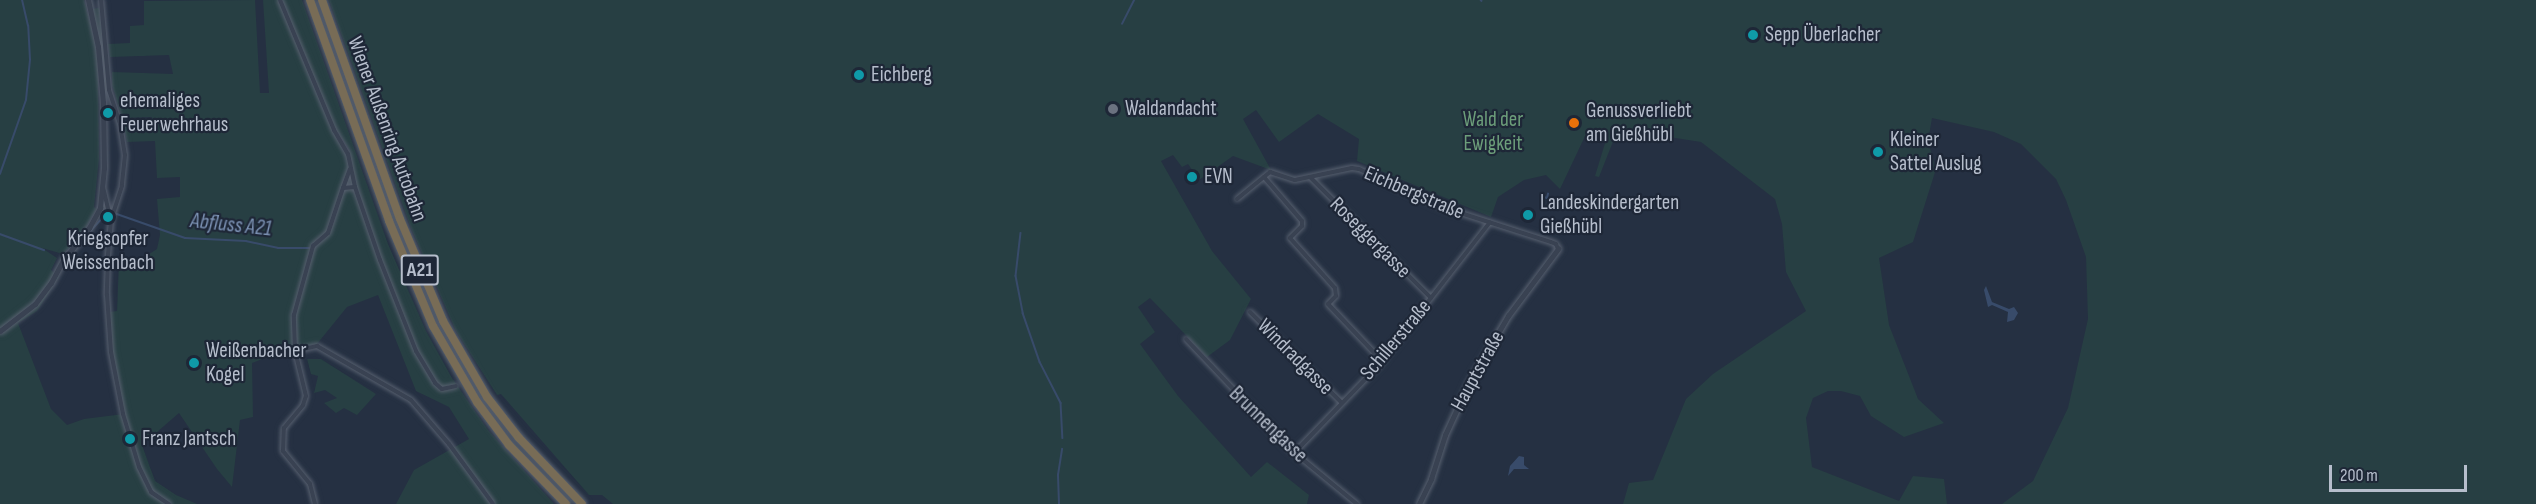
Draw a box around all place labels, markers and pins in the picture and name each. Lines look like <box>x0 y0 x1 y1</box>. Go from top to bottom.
place label: Sepp Überlacher <box>1765 22 1881 48</box>
marker: Sepp Überlacher <box>1746 28 1760 42</box>
place label: Eichberg <box>871 62 932 88</box>
marker: Eichberg <box>852 68 866 82</box>
place label: ehemaliges Feuerwehrhaus <box>120 88 228 138</box>
place label: Waldandacht <box>1125 96 1217 122</box>
place label: Genussverliebt am Gießhübl <box>1586 98 1692 148</box>
marker: Waldandacht <box>1106 102 1120 116</box>
marker: ehemaliges Feuerwehrhaus <box>101 106 115 120</box>
marker: Genussverliebt am Gießhübl <box>1567 116 1581 130</box>
place label: Kleiner Sattel Auslug <box>1890 127 1982 177</box>
marker: Kleiner Sattel Auslug <box>1871 145 1885 159</box>
place label: EVN <box>1204 164 1233 190</box>
marker: EVN <box>1185 170 1199 184</box>
place label: Landeskindergarten Gießhübl <box>1540 190 1679 240</box>
marker: Landeskindergarten Gießhübl <box>1521 208 1535 222</box>
marker: Kriegsopfer Weissenbach <box>101 210 115 224</box>
place label: Kriegsopfer Weissenbach <box>62 226 154 276</box>
place label: Weißenbacher Kogel <box>206 338 307 388</box>
marker: Weißenbacher Kogel <box>187 356 201 370</box>
place label: Franz Jantsch <box>142 426 236 452</box>
marker: Franz Jantsch <box>123 432 137 446</box>

